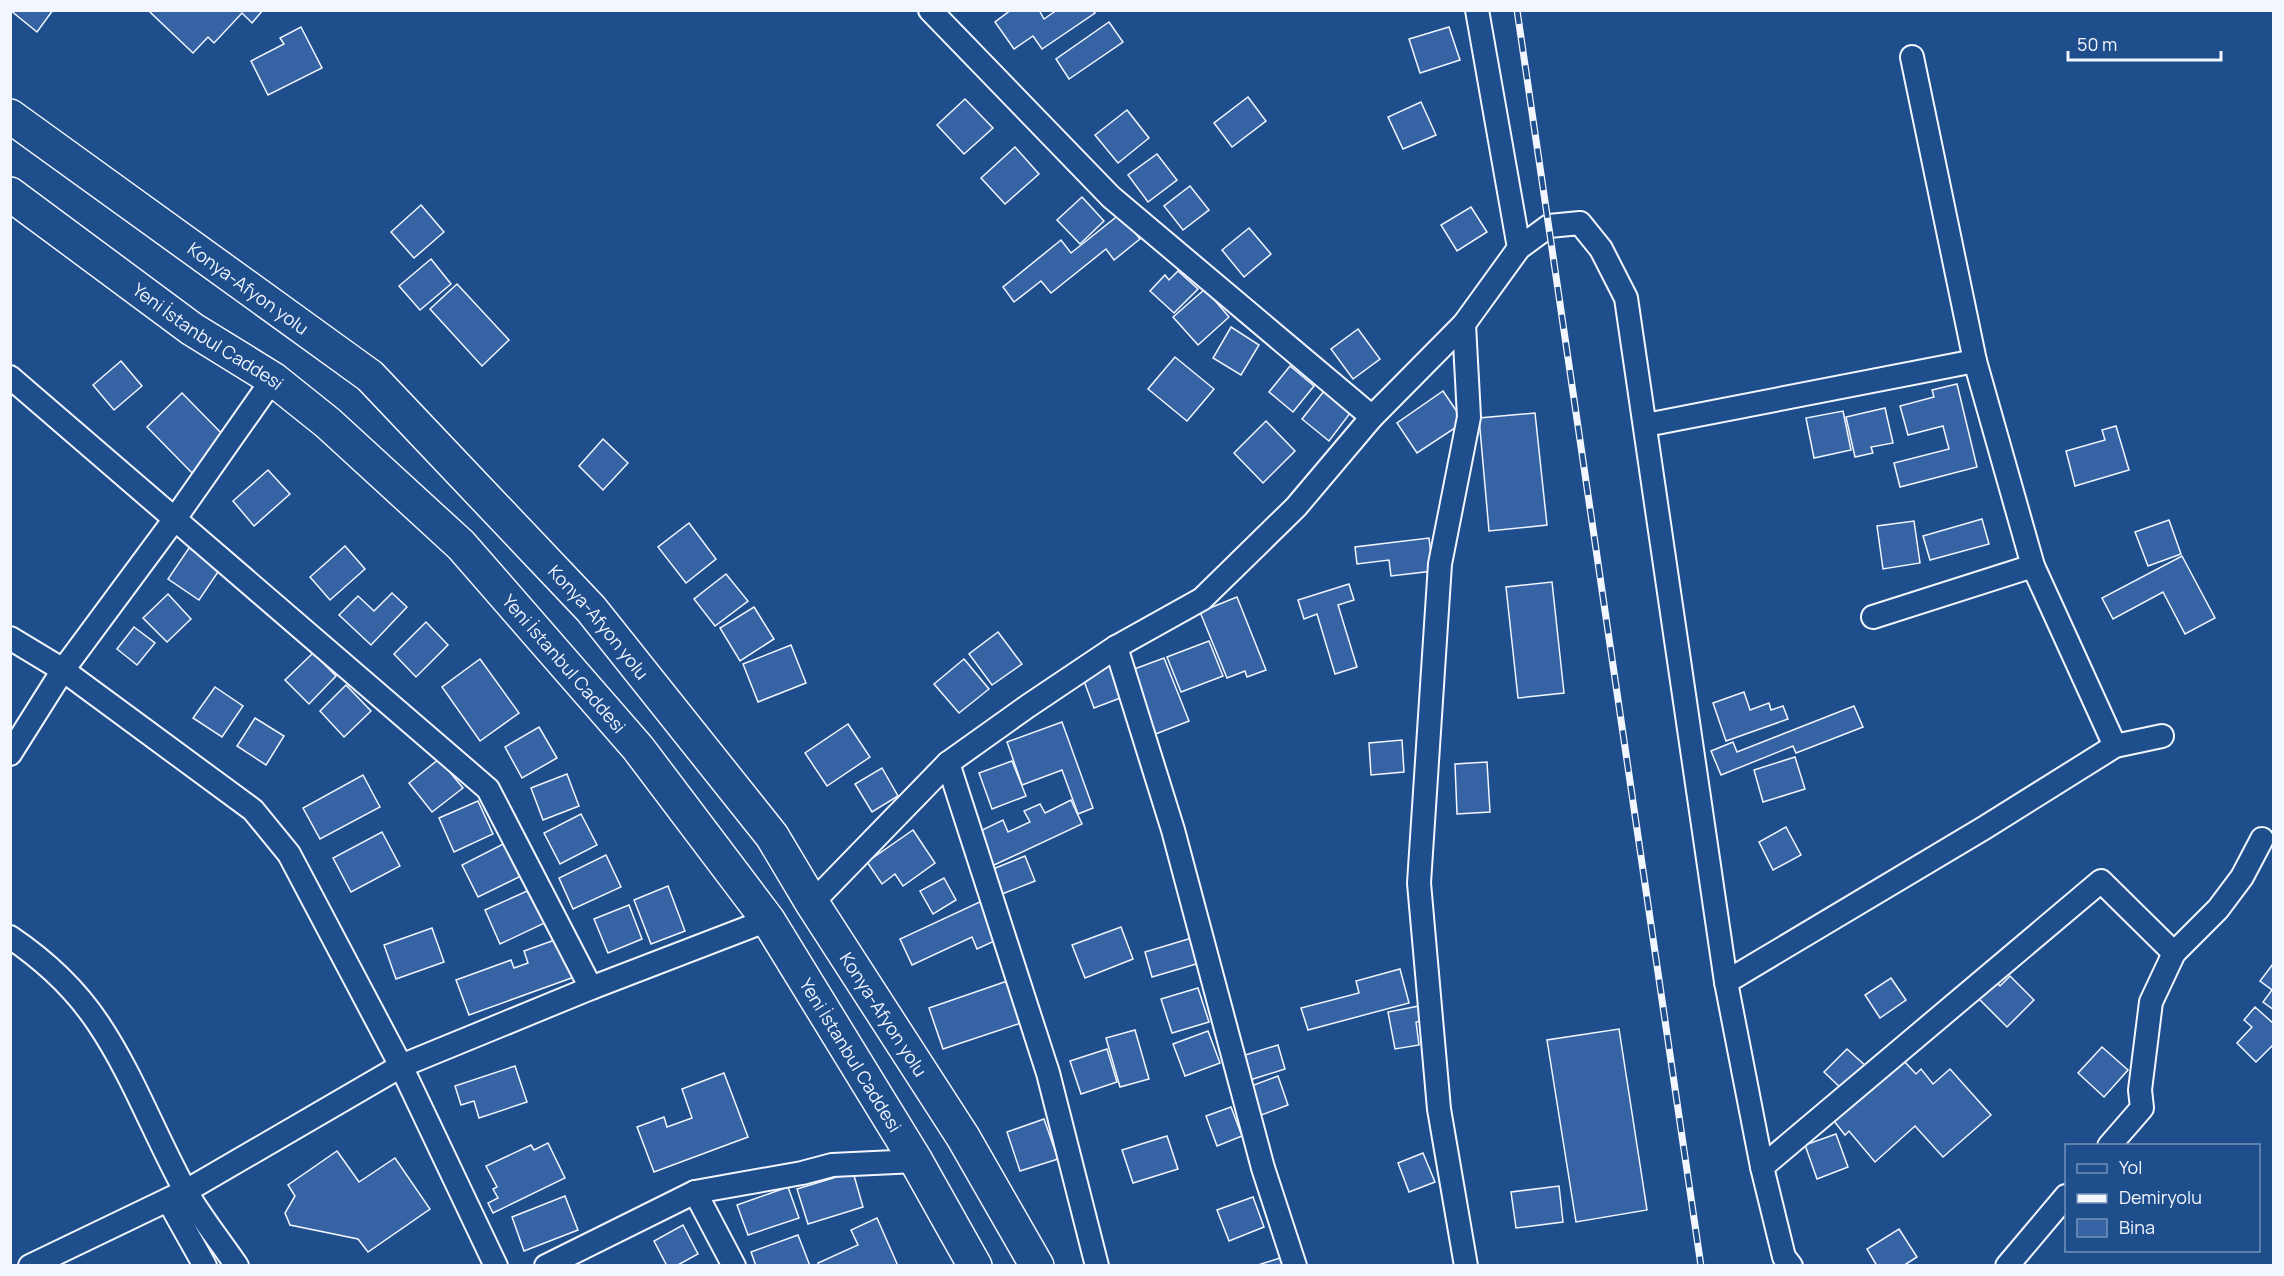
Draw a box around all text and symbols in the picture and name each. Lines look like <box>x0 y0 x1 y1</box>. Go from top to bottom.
scale bar <box>2068 24 2221 62</box>
text: 50 m <box>2077 32 2117 56</box>
street label: Konya-Afyon yolu <box>183 236 314 340</box>
street label: Yeni İstanbul Caddesi <box>128 277 289 395</box>
street label: Konya-Afyon yolu <box>543 559 654 684</box>
street label: Yeni İstanbul Caddesi <box>497 589 631 738</box>
street label: Konya-Afyon yolu <box>835 947 933 1081</box>
street label: Yeni İstanbul Caddesi <box>794 973 907 1136</box>
legend <box>2065 1144 2260 1252</box>
text: Yol <box>2119 1155 2142 1179</box>
text: Demiryolu <box>2119 1185 2202 1209</box>
text: Bina <box>2119 1215 2155 1239</box>

